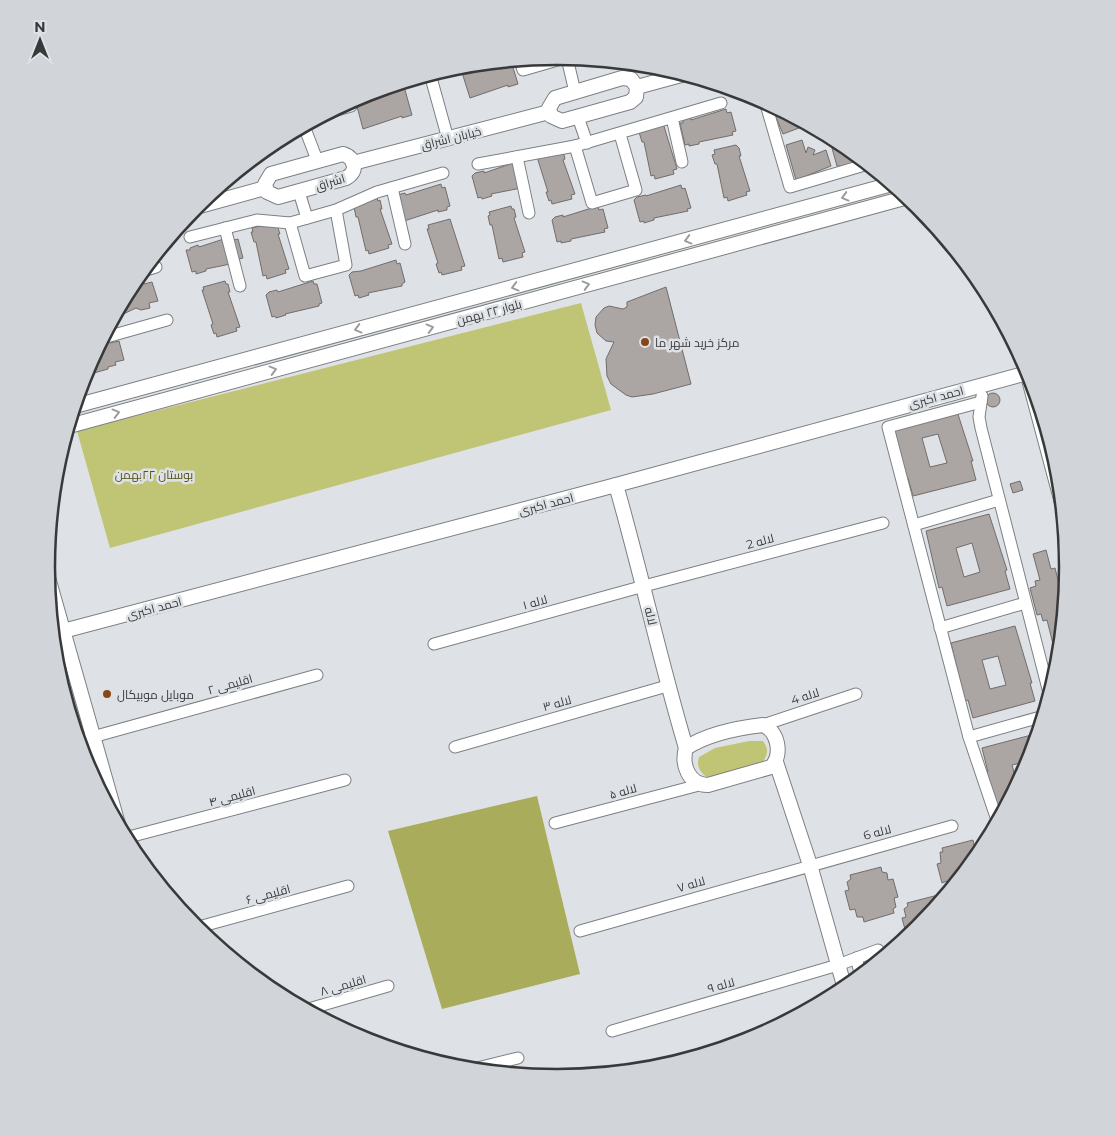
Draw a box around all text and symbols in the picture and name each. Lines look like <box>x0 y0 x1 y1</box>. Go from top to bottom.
north arrow <box>15 15 65 65</box>
text: N <box>34 18 46 36</box>
street label: خیابان اشراق <box>419 123 483 153</box>
street label: اشراق <box>313 170 347 194</box>
one-way arrow <box>841 191 850 202</box>
one-way arrow <box>684 234 693 245</box>
one-way arrow <box>582 280 591 291</box>
one-way arrow <box>510 281 519 292</box>
street label: بلوار ۲۲ بهمن <box>455 296 523 328</box>
one-way arrow <box>354 323 362 333</box>
one-way arrow <box>425 323 433 333</box>
place label: مرکز خرید شهر ما <box>655 335 739 350</box>
marker: مرکز خرید شهر ما <box>639 336 651 348</box>
one-way arrow <box>268 366 276 376</box>
street label: احمد اکبری <box>907 382 965 412</box>
one-way arrow <box>111 408 120 419</box>
park label: بوستان ۲۲بهمن <box>115 467 193 482</box>
street label: احمد اکبری <box>517 489 575 519</box>
street label: لاله 2 <box>745 530 775 552</box>
street label: لاله ۱ <box>521 591 549 613</box>
street label: احمد اکبری <box>125 593 183 623</box>
street label: لاله <box>642 606 660 626</box>
street label: اقلیمی ۲ <box>206 670 254 698</box>
street label: لاله 4 <box>789 684 821 708</box>
place label: موبایل موبیکال <box>117 687 194 702</box>
marker: موبایل موبیکال <box>101 688 113 700</box>
street label: لاله ۳ <box>541 692 573 714</box>
street label: لاله ۵ <box>608 780 638 802</box>
street label: اقلیمی ۴ <box>207 783 257 809</box>
street label: لاله 6 <box>861 821 893 843</box>
street label: لاله ۷ <box>675 873 707 895</box>
street label: اقلیمی ۶ <box>244 881 292 907</box>
street label: اقلیمی ۸ <box>318 971 368 999</box>
street label: لاله ۹ <box>706 974 736 996</box>

